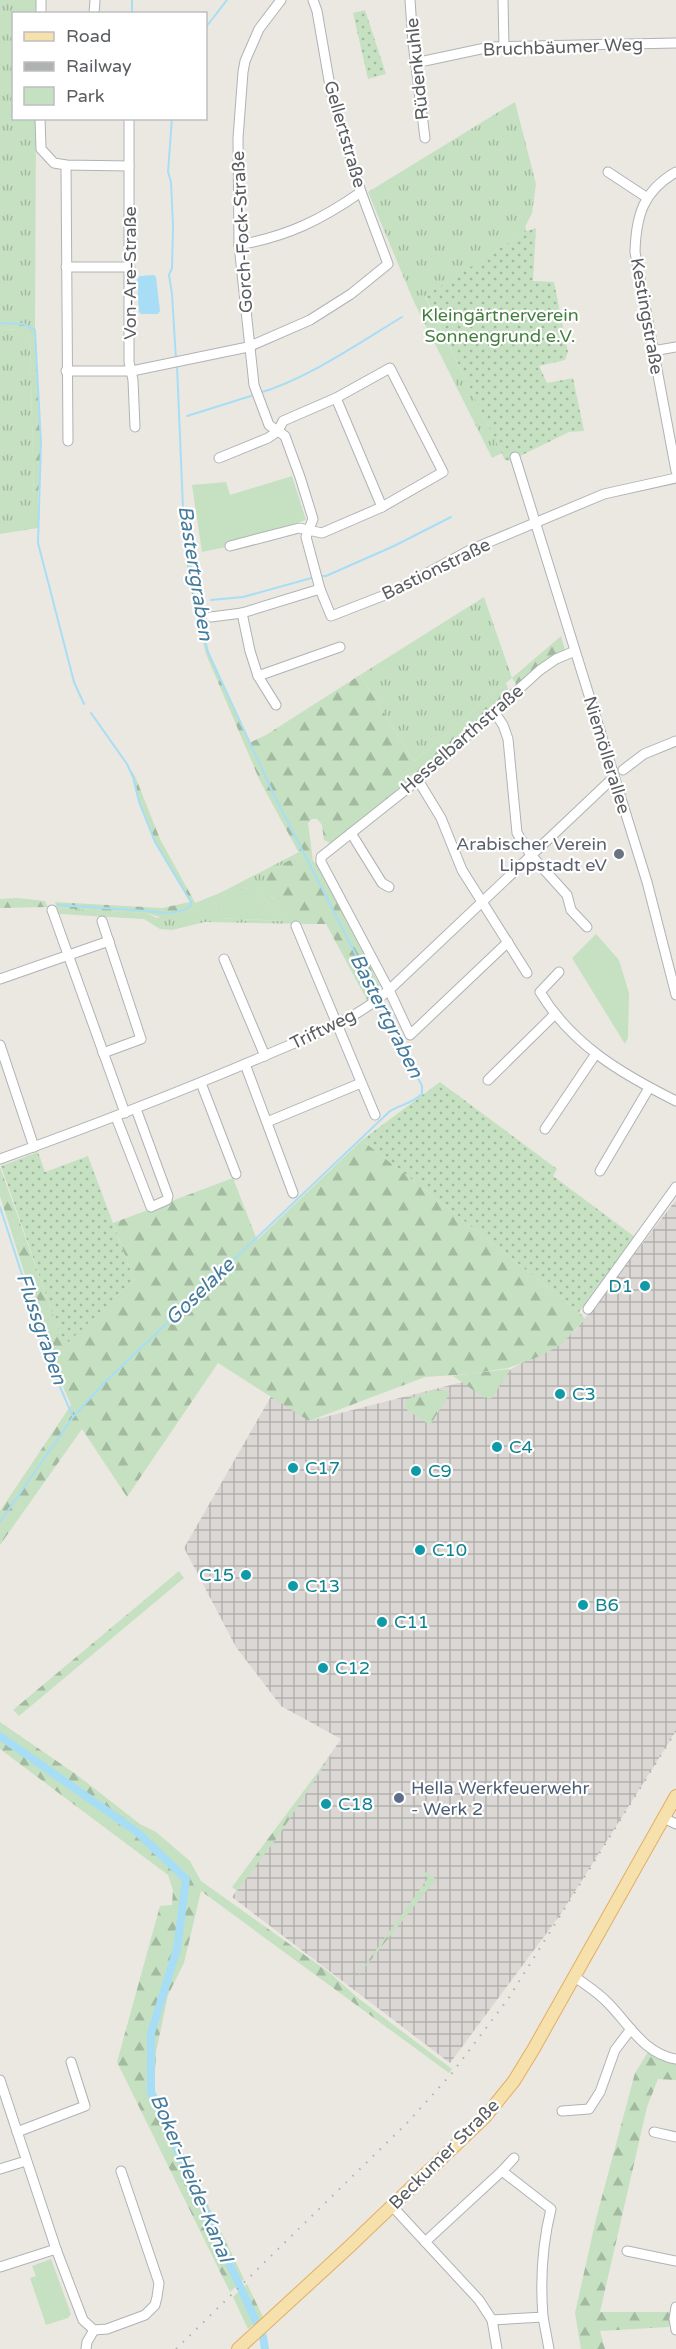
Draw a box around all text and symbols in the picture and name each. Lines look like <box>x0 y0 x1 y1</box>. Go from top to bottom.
legend <box>12 12 207 120</box>
street label: Rüdenkuhle <box>401 17 433 121</box>
text: Road <box>66 25 111 47</box>
street label: Bruchbäumer Weg <box>482 33 644 61</box>
text: Railway <box>66 55 132 77</box>
street label: Gellertstraße <box>319 78 371 190</box>
text: Park <box>66 85 105 107</box>
street label: Gorch-Fock-Straße <box>227 150 257 314</box>
street label: Von-Are-Straße <box>119 206 141 340</box>
street label: Kestingstraße <box>626 256 668 376</box>
park label: Kleingärtnerverein Sonnengrund e.V. <box>421 304 579 347</box>
water label: Bastertgraben <box>172 504 218 643</box>
street label: Bastionstraße <box>378 533 494 605</box>
street label: Hesselbarthstraße <box>396 680 528 798</box>
street label: Niemöllerallee <box>579 693 635 817</box>
place label: Arabischer Verein Lippstadt eV <box>456 833 608 876</box>
marker: Arabischer Verein Lippstadt eV <box>612 847 626 861</box>
water label: Bastertgraben <box>344 950 428 1083</box>
street label: Triftweg <box>287 1004 359 1054</box>
water label: Goselake <box>161 1252 241 1331</box>
water label: Flussgraben <box>11 1270 71 1389</box>
place label: D1 <box>608 1275 633 1297</box>
marker: D1 <box>638 1279 652 1293</box>
place label: C3 <box>572 1383 596 1405</box>
marker: C3 <box>553 1387 567 1401</box>
place label: C4 <box>509 1436 533 1458</box>
marker: C4 <box>490 1440 504 1454</box>
place label: C17 <box>305 1457 340 1479</box>
place label: C9 <box>428 1460 452 1482</box>
marker: C17 <box>286 1461 300 1475</box>
marker: C9 <box>409 1464 423 1478</box>
place label: C10 <box>432 1539 467 1561</box>
marker: C10 <box>413 1543 427 1557</box>
place label: C15 <box>199 1564 234 1586</box>
marker: C15 <box>239 1568 253 1582</box>
place label: C13 <box>305 1575 340 1597</box>
marker: C13 <box>286 1579 300 1593</box>
place label: B6 <box>595 1594 619 1616</box>
marker: B6 <box>576 1598 590 1612</box>
place label: C11 <box>394 1611 429 1633</box>
marker: C11 <box>375 1615 389 1629</box>
place label: C12 <box>335 1657 370 1679</box>
marker: C12 <box>316 1661 330 1675</box>
place label: Hella Werkfeuerwehr - Werk 2 <box>411 1777 589 1820</box>
marker: Hella Werkfeuerwehr - Werk 2 <box>392 1791 406 1805</box>
place label: C18 <box>338 1793 373 1815</box>
marker: C18 <box>319 1797 333 1811</box>
water label: Boker-Heide-Kanal <box>145 2090 238 2267</box>
street label: Beckumer Straße <box>384 2094 504 2214</box>

